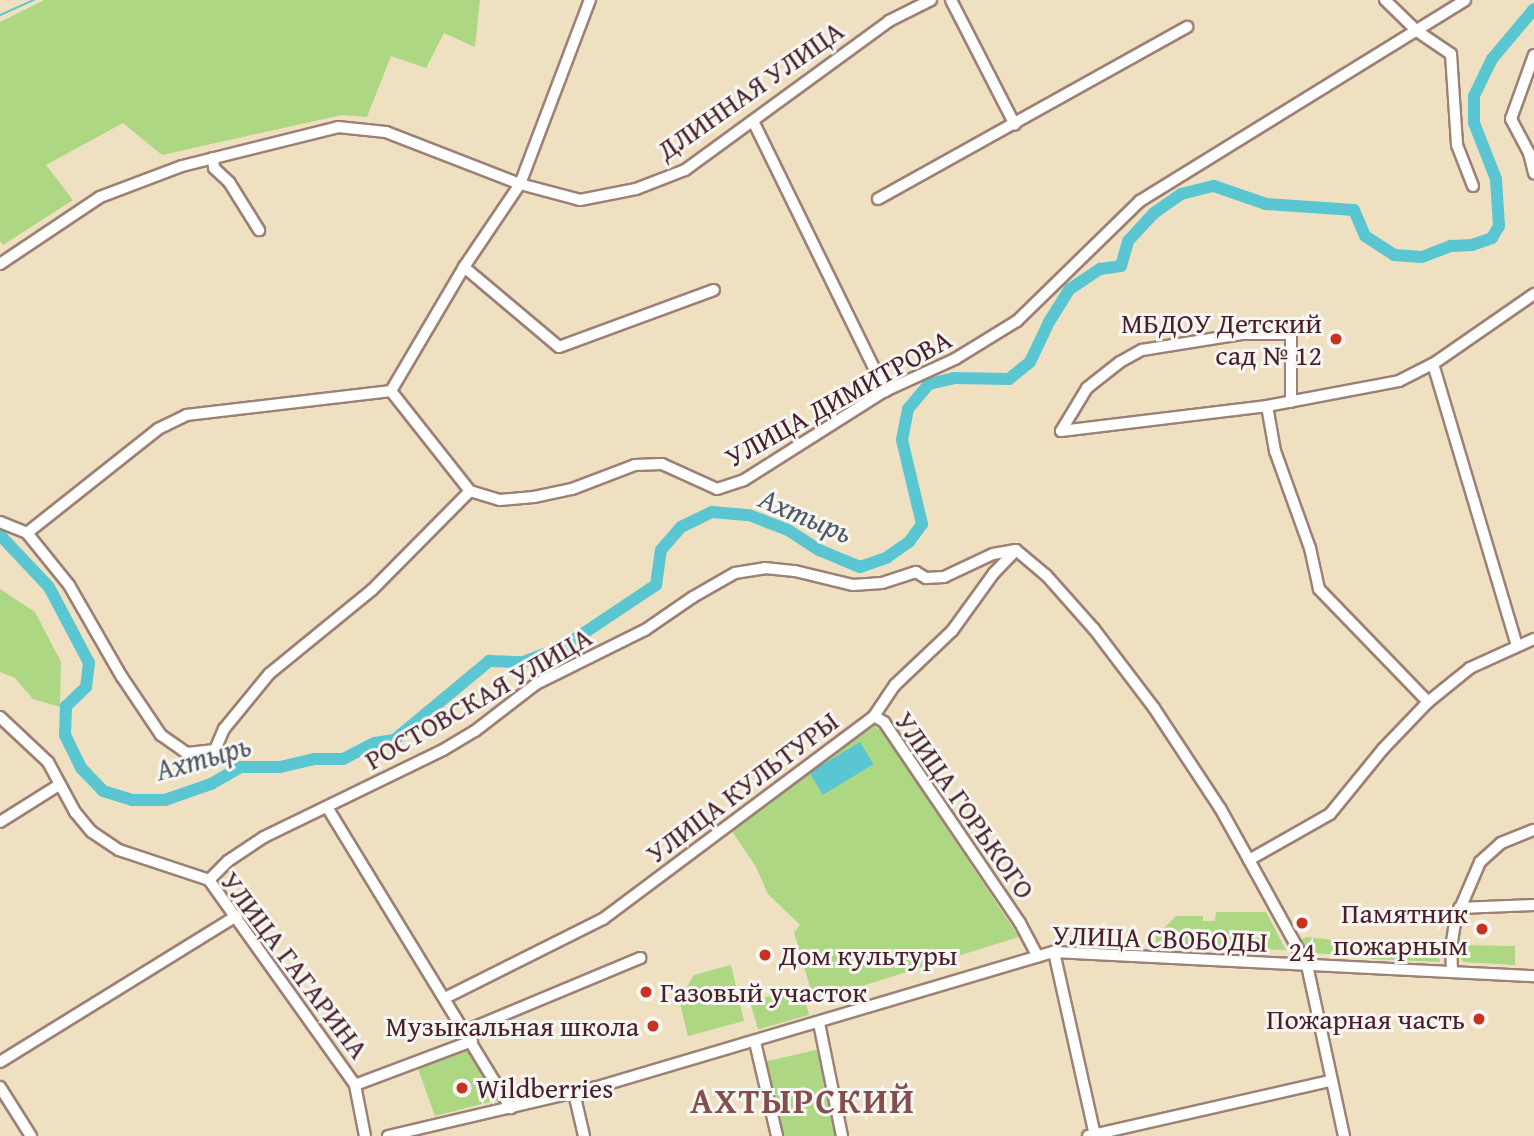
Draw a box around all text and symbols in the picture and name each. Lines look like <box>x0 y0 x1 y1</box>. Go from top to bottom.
street label: ДЛИННАЯ УЛИЦА <box>650 13 850 167</box>
place label: МБДОУ Детский сад № 12 <box>1121 306 1322 372</box>
street label: УЛИЦА ДИМИТРОВА <box>719 322 957 474</box>
marker: МБДОУ Детский сад № 12 <box>1328 331 1344 347</box>
water label: Ахтырь <box>754 479 858 551</box>
street label: РОСТОВСКАЯ УЛИЦА <box>359 619 597 777</box>
street label: УЛИЦА КУЛЬТУРЫ <box>639 704 845 870</box>
street label: УЛИЦА ГОРЬКОГО <box>888 705 1042 905</box>
water label: Ахтырь <box>151 726 255 788</box>
street label: УЛИЦА ГАГАРИНА <box>214 865 376 1065</box>
place label: Памятник пожарным <box>1333 896 1468 962</box>
marker: 24 <box>1294 915 1310 931</box>
street label: УЛИЦА СВОБОДЫ <box>1052 917 1268 959</box>
marker: Памятник пожарным <box>1474 921 1490 937</box>
place label: 24 <box>1289 934 1315 968</box>
place label: Дом культуры <box>779 938 957 972</box>
marker: Дом культуры <box>757 947 773 963</box>
place label: Газовый участок <box>660 975 867 1009</box>
marker: Газовый участок <box>638 984 654 1000</box>
place label: Пожарная часть <box>1266 1002 1465 1036</box>
place label: Музыкальная школа <box>386 1009 639 1043</box>
marker: Пожарная часть <box>1471 1011 1487 1027</box>
marker: Музыкальная школа <box>645 1018 661 1034</box>
place label: Wildberries <box>476 1071 613 1105</box>
marker: Wildberries <box>454 1080 470 1096</box>
district label: АХТЫРСКИЙ <box>691 1080 915 1122</box>

